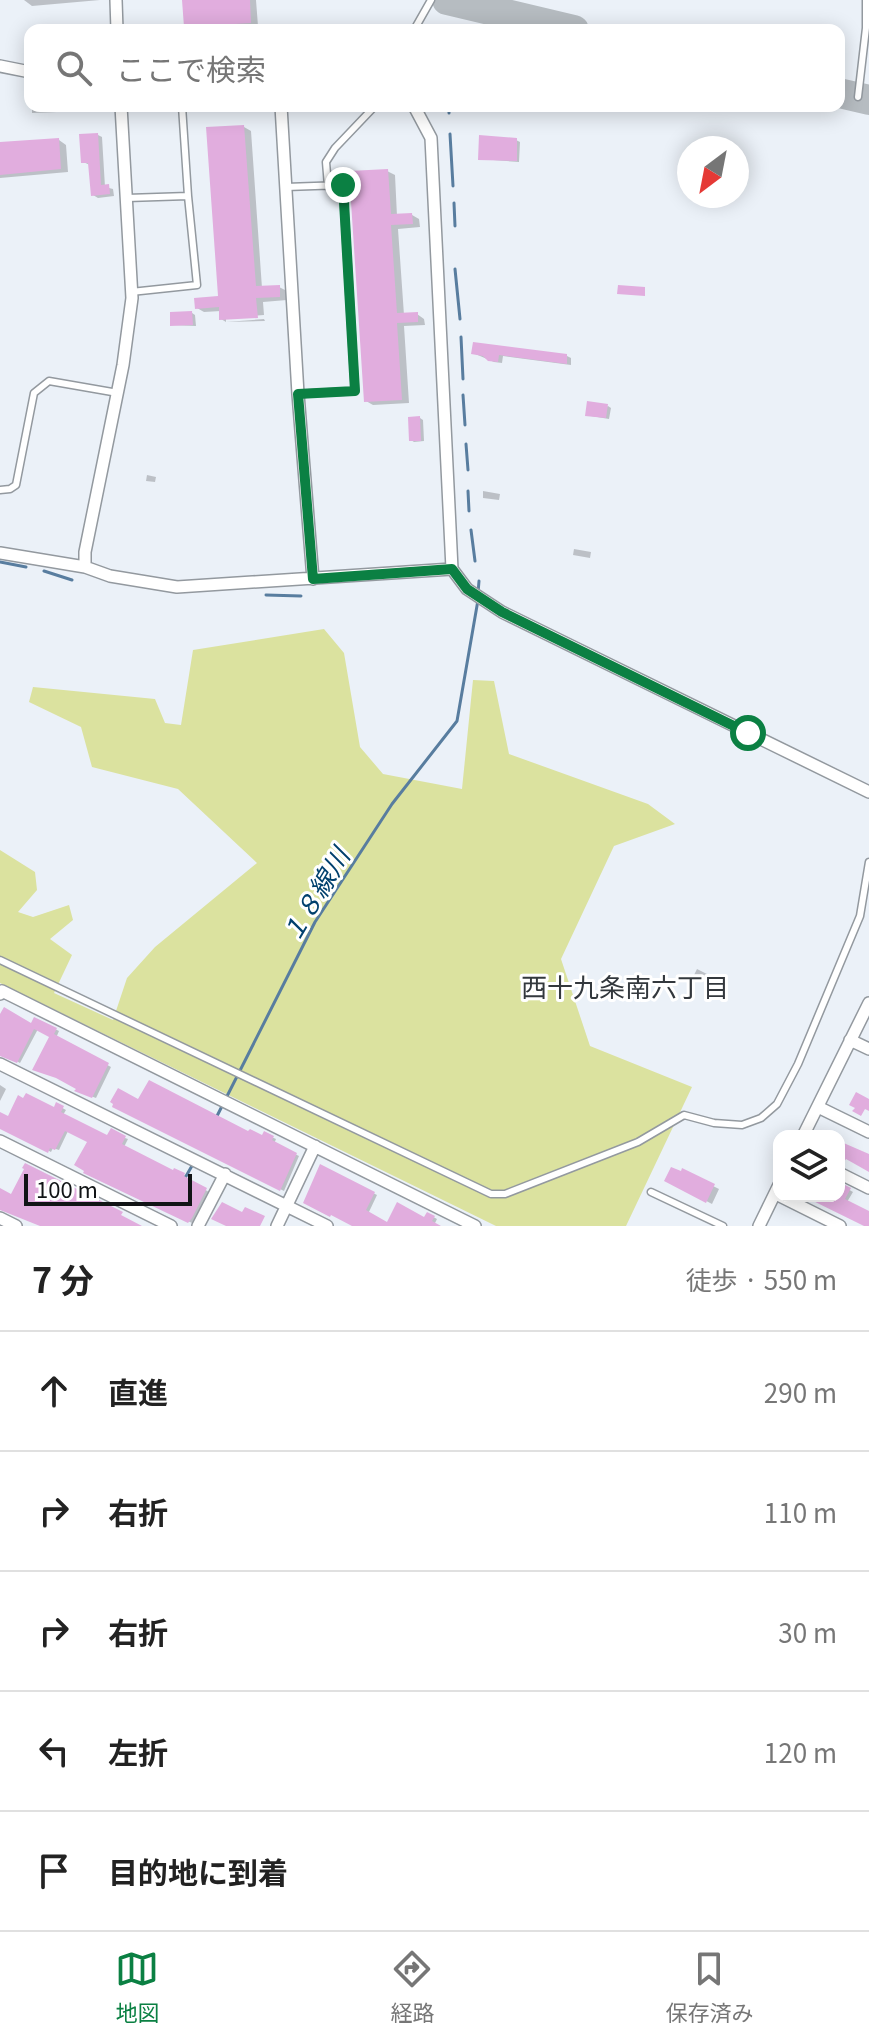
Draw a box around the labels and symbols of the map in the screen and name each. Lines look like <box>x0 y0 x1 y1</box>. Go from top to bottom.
north arrow <box>677 136 749 208</box>
route end <box>325 167 361 203</box>
route start <box>730 715 766 751</box>
water label: １８線川 <box>271 837 358 948</box>
district label: 西十九条南六丁目 <box>521 967 729 1004</box>
scale bar <box>24 1170 192 1206</box>

